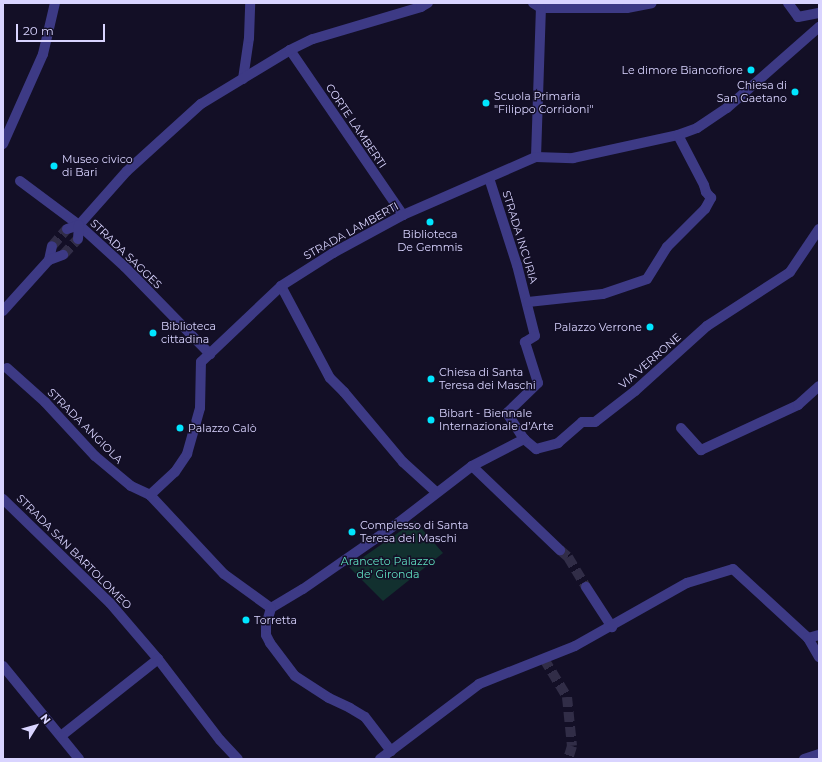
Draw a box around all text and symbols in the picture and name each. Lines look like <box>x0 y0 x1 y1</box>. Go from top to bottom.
scale bar <box>18 16 107 42</box>
text: 20 m <box>23 23 54 38</box>
place label: Le dimore Biancofiore <box>622 63 743 77</box>
marker: Le dimore Biancofiore <box>746 65 756 75</box>
place label: Chiesa di San Gaetano <box>717 79 787 105</box>
street label: CORTE LAMBERTI <box>323 81 389 171</box>
marker: Chiesa di San Gaetano <box>790 87 800 97</box>
place label: Scuola Primaria "Filippo Corridoni" <box>494 90 594 116</box>
marker: Scuola Primaria "Filippo Corridoni" <box>481 98 491 108</box>
place label: Museo civico di Bari <box>62 153 133 179</box>
marker: Museo civico di Bari <box>49 161 59 171</box>
street label: STRADA INCURIA <box>500 189 540 285</box>
street label: STRADA LAMBERTI <box>301 199 401 263</box>
street label: STRADA SAGGES <box>88 217 164 291</box>
marker: Biblioteca De Gemmis <box>425 217 435 227</box>
place label: Biblioteca De Gemmis <box>397 228 463 254</box>
place label: Biblioteca cittadina <box>161 320 216 346</box>
place label: Palazzo Verrone <box>554 320 642 334</box>
marker: Palazzo Verrone <box>645 322 655 332</box>
marker: Biblioteca cittadina <box>148 328 158 338</box>
street label: VIA VERRONE <box>616 330 684 392</box>
place label: Chiesa di Santa Teresa dei Maschi <box>439 366 536 392</box>
marker: Chiesa di Santa Teresa dei Maschi <box>426 374 436 384</box>
street label: STRADA ANGIOLA <box>45 386 125 466</box>
place label: Bibart - Biennale Internazionale d’Arte <box>439 407 554 433</box>
marker: Bibart - Biennale Internazionale d’Arte <box>426 415 436 425</box>
place label: Palazzo Calò <box>188 421 257 435</box>
marker: Palazzo Calò <box>175 423 185 433</box>
street label: STRADA SAN BARTOLOMEO <box>14 492 134 612</box>
place label: Complesso di Santa Teresa dei Maschi <box>360 519 468 545</box>
marker: Complesso di Santa Teresa dei Maschi <box>347 527 357 537</box>
park label: Aranceto Palazzo de' Gironda <box>341 555 435 581</box>
place label: Torretta <box>254 613 297 627</box>
marker: Torretta <box>241 615 251 625</box>
north arrow <box>16 706 56 746</box>
text: N <box>37 711 54 727</box>

